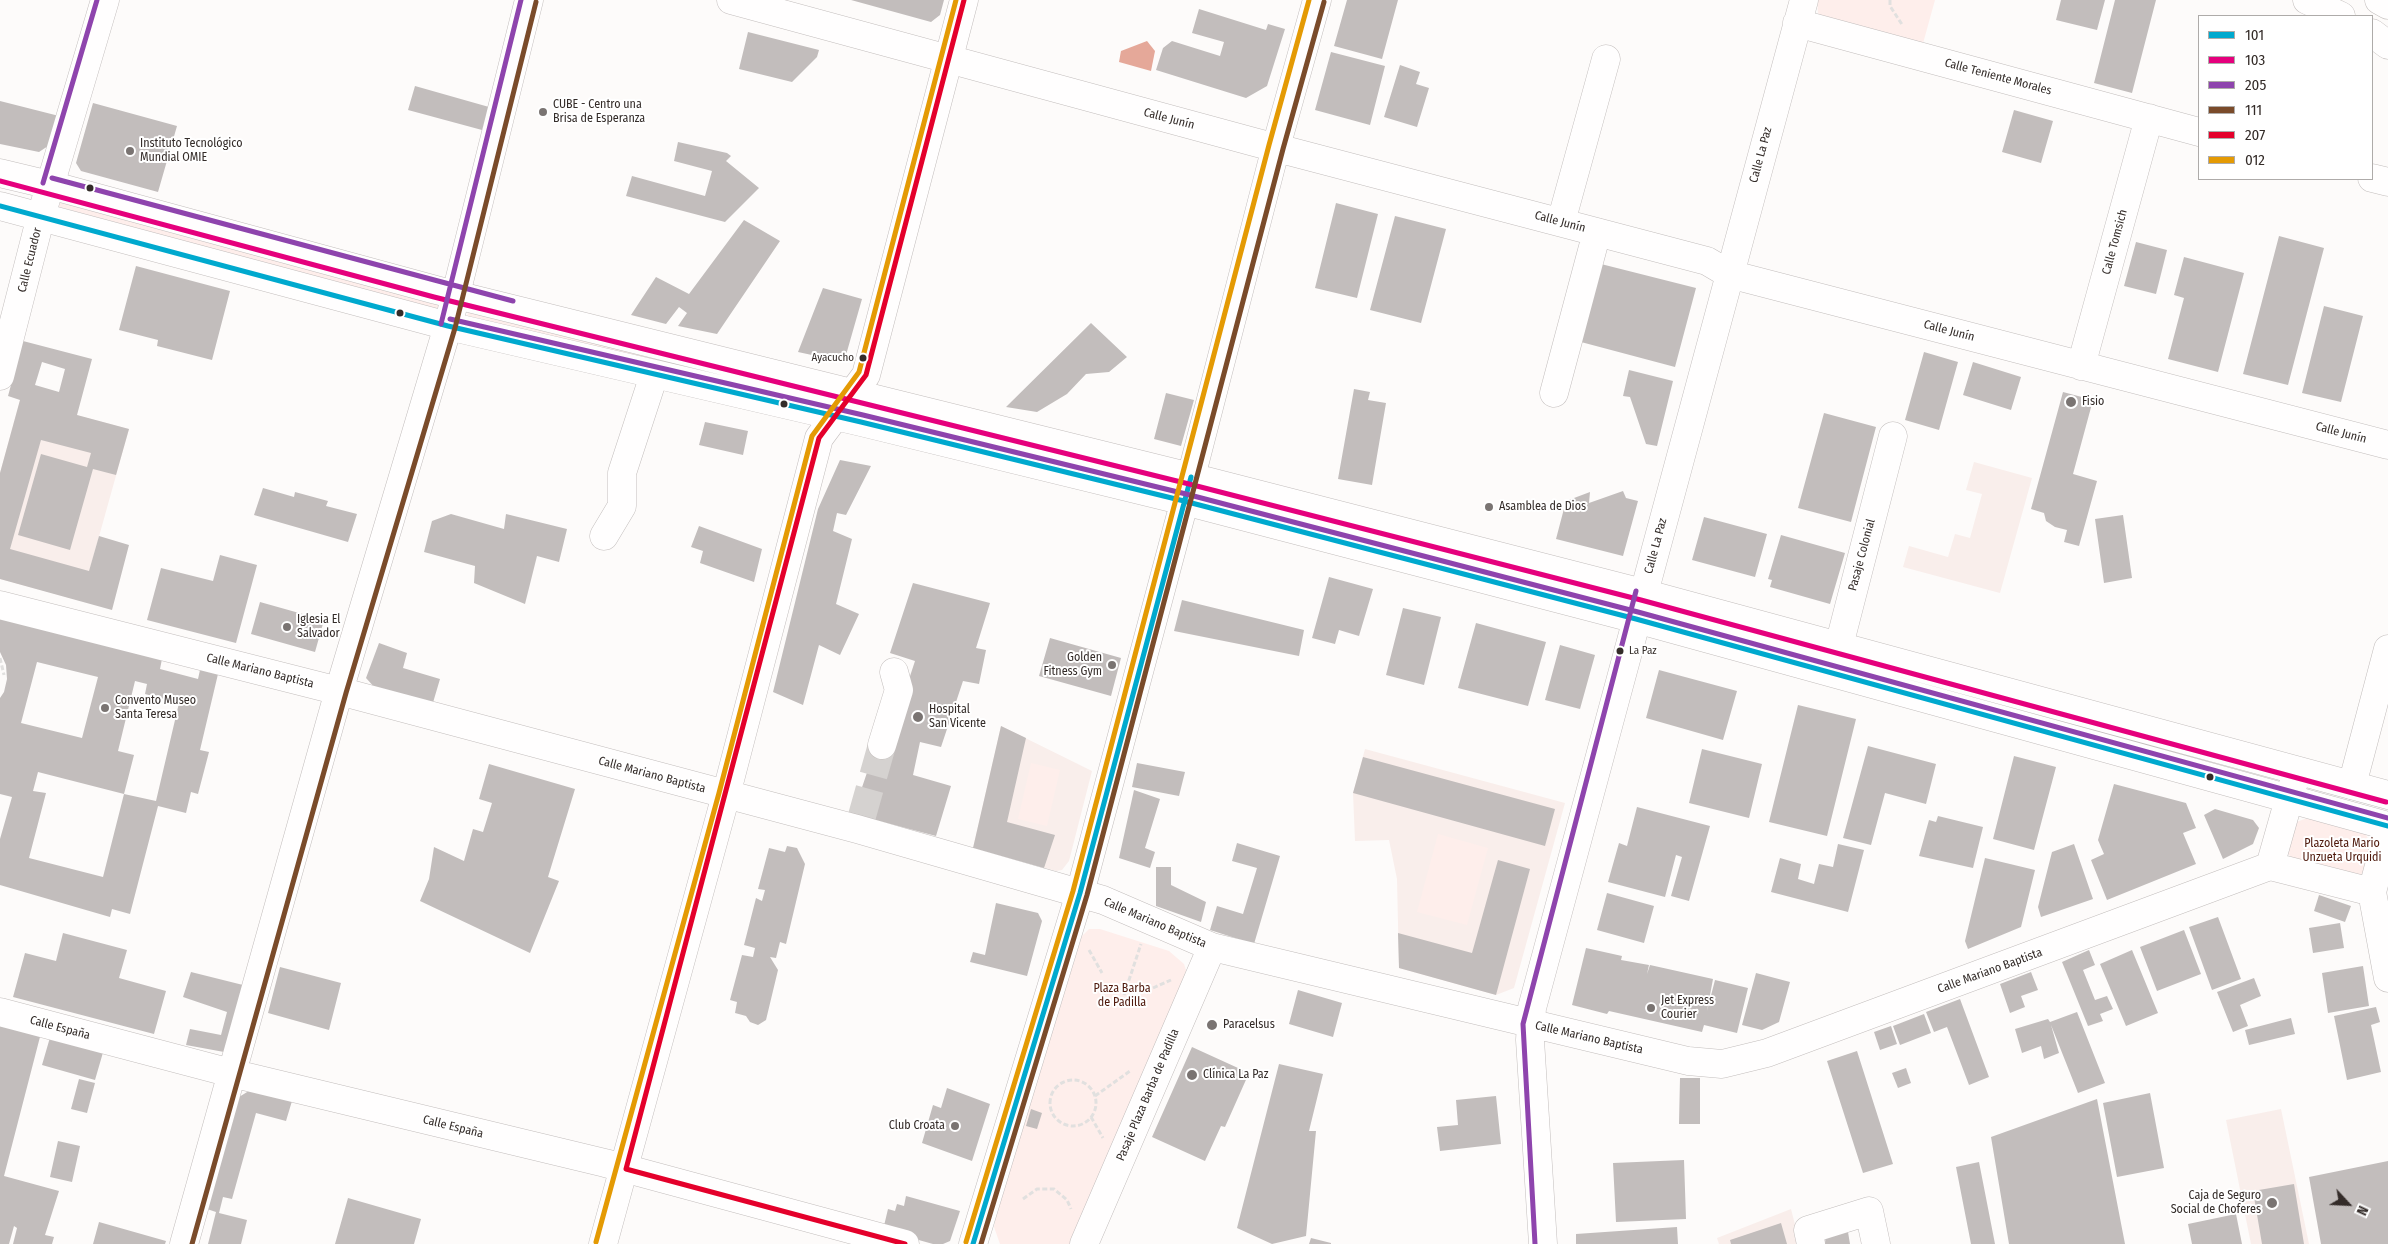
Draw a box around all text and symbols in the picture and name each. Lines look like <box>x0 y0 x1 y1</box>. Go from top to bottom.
legend <box>2198 15 2373 180</box>
text: 101 <box>2245 26 2264 44</box>
text: 103 <box>2245 51 2265 69</box>
street label: Calle Teniente Morales <box>1943 56 2053 98</box>
text: 205 <box>2245 76 2266 94</box>
place label: CUBE - Centro una Brisa de Esperanza <box>553 98 645 126</box>
text: 111 <box>2245 101 2262 119</box>
street label: Calle Junín <box>1142 105 1196 133</box>
marker: CUBE - Centro una Brisa de Esperanza <box>537 106 549 118</box>
street label: Calle La Paz <box>1747 126 1775 184</box>
text: 207 <box>2245 126 2265 144</box>
place label: Instituto Tecnológico Mundial OMIE <box>140 137 243 165</box>
marker: Instituto Tecnológico Mundial OMIE <box>124 145 136 157</box>
text: 012 <box>2245 151 2265 169</box>
unlabelled marker <box>85 183 95 193</box>
street label: Calle Junín <box>1533 208 1587 236</box>
street label: Calle Tomsich <box>2099 208 2131 276</box>
street label: Calle Ecuador <box>15 226 45 294</box>
unlabelled marker <box>395 308 405 318</box>
street label: Calle Junín <box>1922 317 1976 345</box>
place label: Ayacucho <box>811 351 854 365</box>
marker: Ayacucho <box>858 353 868 363</box>
marker: Fisio <box>2064 395 2078 409</box>
place label: Fisio <box>2082 395 2104 409</box>
unlabelled marker <box>779 399 789 409</box>
street label: Calle Junín <box>2314 419 2368 447</box>
place label: Asamblea de Dios <box>1499 500 1586 514</box>
marker: Asamblea de Dios <box>1483 501 1495 513</box>
street label: Calle La Paz <box>1642 517 1670 575</box>
street label: Pasaje Colonial <box>1845 517 1879 593</box>
place label: Iglesia El Salvador <box>297 613 340 641</box>
marker: Iglesia El Salvador <box>281 621 293 633</box>
place label: La Paz <box>1629 644 1657 658</box>
marker: La Paz <box>1615 646 1625 656</box>
street label: Calle Mariano Baptista <box>205 651 315 691</box>
place label: Golden Fitness Gym <box>1044 651 1102 679</box>
marker: Golden Fitness Gym <box>1106 659 1118 671</box>
place label: Convento Museo Santa Teresa <box>115 694 196 722</box>
marker: Convento Museo Santa Teresa <box>99 702 111 714</box>
place label: Hospital San Vicente <box>929 703 986 731</box>
marker: Hospital San Vicente <box>911 710 925 724</box>
street label: Calle Mariano Baptista <box>597 754 707 796</box>
unlabelled marker <box>2205 772 2215 782</box>
park label: Plazoleta Mario Unzueta Urquidi <box>2303 837 2381 865</box>
street label: Calle Mariano Baptista <box>1101 895 1209 951</box>
street label: Calle Mariano Baptista <box>1936 945 2044 997</box>
park label: Plaza Barba de Padilla <box>1093 982 1151 1010</box>
place label: Jet Express Courier <box>1661 994 1714 1022</box>
marker: Jet Express Courier <box>1645 1002 1657 1014</box>
street label: Calle España <box>28 1013 92 1043</box>
marker: Paracelsus <box>1205 1018 1219 1032</box>
place label: Paracelsus <box>1223 1018 1275 1032</box>
street label: Calle Mariano Baptista <box>1534 1019 1644 1057</box>
street label: Pasaje Plaza Barba de Padilla <box>1114 1027 1182 1163</box>
marker: Clínica La Paz <box>1185 1068 1199 1082</box>
place label: Clínica La Paz <box>1203 1068 1268 1082</box>
street label: Calle España <box>421 1113 485 1141</box>
place label: Club Croata <box>889 1119 945 1133</box>
marker: Club Croata <box>949 1120 961 1132</box>
north arrow <box>2323 1179 2373 1229</box>
place label: Caja de Seguro Social de Choferes <box>2171 1189 2261 1217</box>
marker: Caja de Seguro Social de Choferes <box>2265 1196 2279 1210</box>
text: N <box>2353 1203 2372 1218</box>

